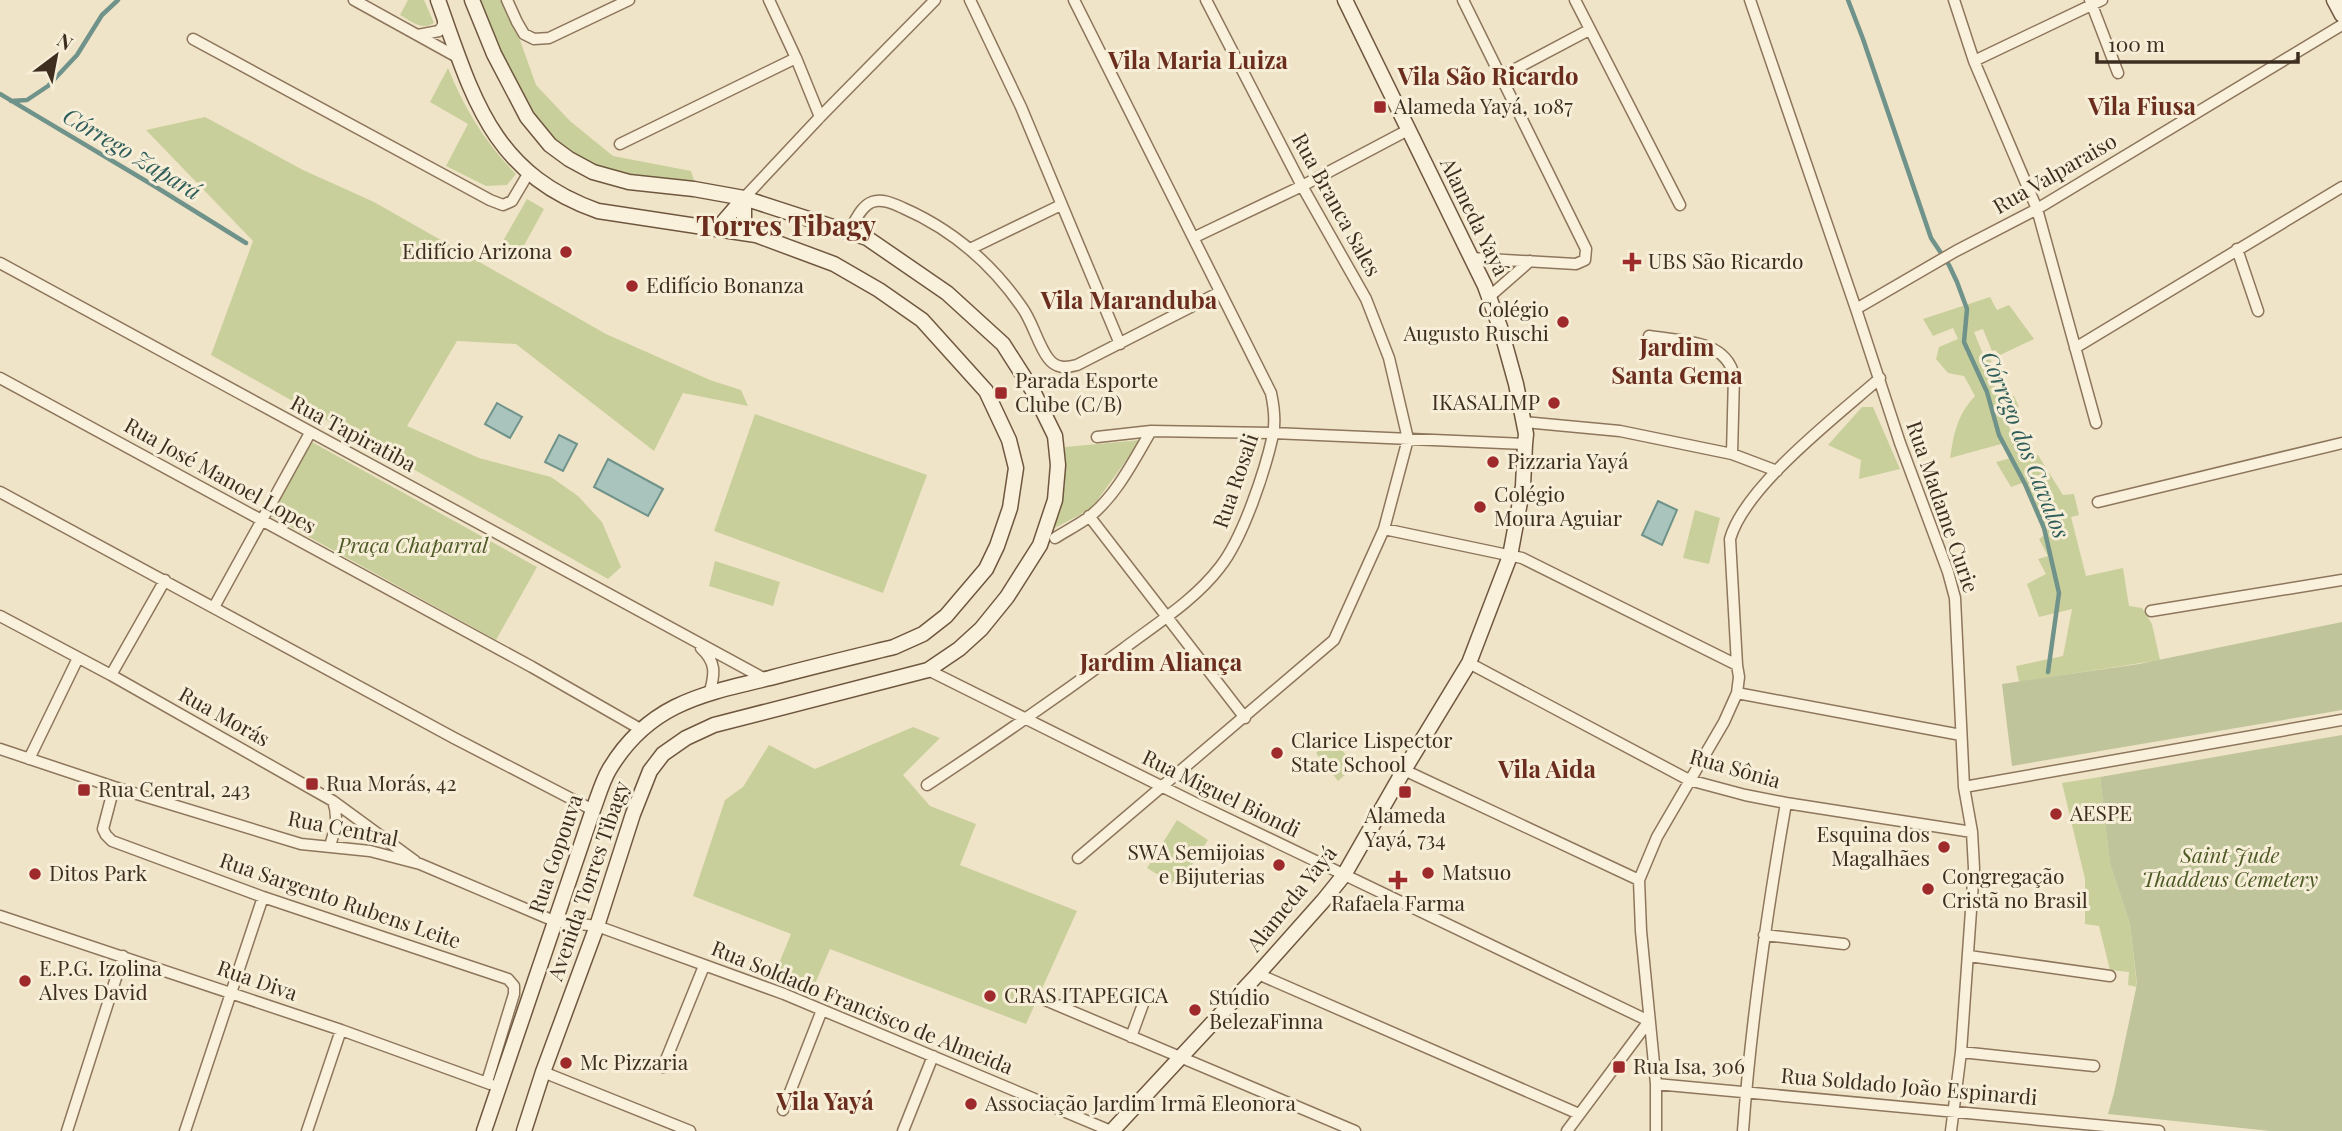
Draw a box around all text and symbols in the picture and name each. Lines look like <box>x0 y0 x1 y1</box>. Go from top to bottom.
north arrow <box>21 21 91 91</box>
scale bar <box>2097 21 2298 65</box>
text: N <box>53 26 78 56</box>
text: 100 m <box>2108 29 2165 57</box>
district label: Vila Maria Luiza <box>1107 43 1289 75</box>
district label: Vila São Ricardo <box>1396 59 1579 91</box>
district label: Vila Fiusa <box>2087 89 2197 121</box>
place label: Alameda Yayá, 1087 <box>1393 91 1573 119</box>
water label: Córrego Zapará <box>58 99 208 206</box>
marker: Alameda Yayá, 1087 <box>1372 99 1388 115</box>
street label: Rua Valparaiso <box>1987 126 2121 219</box>
street label: Rua Branca Sales <box>1287 127 1389 281</box>
street label: Alameda Yayá <box>1435 151 1517 280</box>
district label: Torres Tibagy <box>696 206 877 243</box>
place label: Edifício Arizona <box>402 236 553 264</box>
marker: Edifício Arizona <box>558 244 574 260</box>
place label: UBS São Ricardo <box>1648 246 1804 274</box>
marker: UBS São Ricardo <box>1622 252 1642 272</box>
place label: Edifício Bonanza <box>646 270 804 298</box>
marker: Edifício Bonanza <box>624 278 640 294</box>
district label: Vila Maranduba <box>1040 283 1218 315</box>
place label: Colégio Augusto Ruschi <box>1402 294 1549 346</box>
marker: Colégio Augusto Ruschi <box>1555 314 1571 330</box>
district label: Jardim Santa Gema <box>1611 330 1743 390</box>
water label: Córrego dos Cavalos <box>1975 346 2078 543</box>
place label: Parada Esporte Clube (C/B) <box>1015 365 1158 417</box>
marker: Parada Esporte Clube (C/B) <box>993 385 1009 401</box>
street label: Rua Tapiratiba <box>286 387 422 477</box>
place label: IKASALIMP <box>1432 387 1540 415</box>
marker: IKASALIMP <box>1546 395 1562 411</box>
street label: Rua José Manoel Lopes <box>120 410 322 539</box>
street label: Rua Madame Curie <box>1901 417 1986 596</box>
street label: Rua Rosali <box>1205 429 1263 531</box>
place label: Pizzaria Yayá <box>1507 446 1629 474</box>
marker: Pizzaria Yayá <box>1485 454 1501 470</box>
place label: Colégio Moura Aguiar <box>1494 479 1623 531</box>
marker: Colégio Moura Aguiar <box>1472 499 1488 515</box>
park label: Praça Chaparral <box>337 530 489 558</box>
district label: Jardim Aliança <box>1079 645 1243 677</box>
street label: Rua Morás <box>175 679 275 752</box>
place label: Clarice Lispector State School <box>1291 725 1453 777</box>
street label: Rua Sônia <box>1687 741 1785 794</box>
street label: Rua Miguel Biondi <box>1138 742 1305 843</box>
marker: Clarice Lispector State School <box>1269 745 1285 761</box>
district label: Vila Aida <box>1497 752 1596 784</box>
place label: Rua Morás, 42 <box>326 768 457 796</box>
place label: Rua Central, 243 <box>98 774 250 802</box>
marker: Rua Morás, 42 <box>304 776 320 792</box>
street label: Avenida Torres Tibagy <box>539 776 635 985</box>
marker: Rua Central, 243 <box>76 782 92 798</box>
marker: Alameda Yayá, 734 <box>1397 784 1413 800</box>
street label: Rua Gopouva <box>521 790 588 917</box>
place label: AESPE <box>2069 798 2132 826</box>
place label: Alameda Yayá, 734 <box>1363 800 1446 852</box>
street label: Rua Central <box>286 803 401 851</box>
marker: AESPE <box>2048 806 2064 822</box>
place label: Esquina dos Magalhães <box>1817 819 1930 871</box>
place label: SWA Semijoias e Bijuterias <box>1128 837 1265 889</box>
street label: Alameda Yayá <box>1239 839 1342 957</box>
marker: Esquina dos Magalhães <box>1936 839 1952 855</box>
park label: Saint Jude Thaddeus Cemetery <box>2142 840 2318 892</box>
street label: Rua Sargento Rubens Leite <box>216 845 465 954</box>
marker: SWA Semijoias e Bijuterias <box>1271 857 1287 873</box>
place label: Matsuo <box>1442 857 1511 885</box>
place label: Ditos Park <box>49 858 147 886</box>
place label: Congregação Cristã no Brasil <box>1942 861 2088 913</box>
marker: Matsuo <box>1420 865 1436 881</box>
marker: Ditos Park <box>27 866 43 882</box>
marker: Rafaela Farma <box>1390 872 1406 888</box>
marker: Congregação Cristã no Brasil <box>1920 881 1936 897</box>
place label: Rafaela Farma <box>1331 888 1466 916</box>
street label: Rua Soldado Francisco de Almeida <box>708 933 1018 1080</box>
street label: Rua Diva <box>214 952 302 1006</box>
place label: E.P.G. Izolina Alves David <box>38 953 163 1005</box>
marker: E.P.G. Izolina Alves David <box>17 973 33 989</box>
place label: CRAS ITAPEGICA <box>1004 980 1169 1008</box>
place label: Stúdio BelezaFinna <box>1209 982 1324 1034</box>
marker: CRAS ITAPEGICA <box>982 988 998 1004</box>
marker: Stúdio BelezaFinna <box>1187 1002 1203 1018</box>
place label: Mc Pizzaria <box>580 1047 689 1075</box>
place label: Rua Isa, 306 <box>1633 1051 1745 1079</box>
marker: Mc Pizzaria <box>558 1055 574 1071</box>
marker: Rua Isa, 306 <box>1611 1059 1627 1075</box>
street label: Rua Soldado João Espinardi <box>1780 1060 2039 1110</box>
district label: Vila Yayá <box>775 1084 874 1116</box>
place label: Associação Jardim Irmã Eleonora <box>984 1088 1296 1116</box>
marker: Associação Jardim Irmã Eleonora <box>963 1096 979 1112</box>

